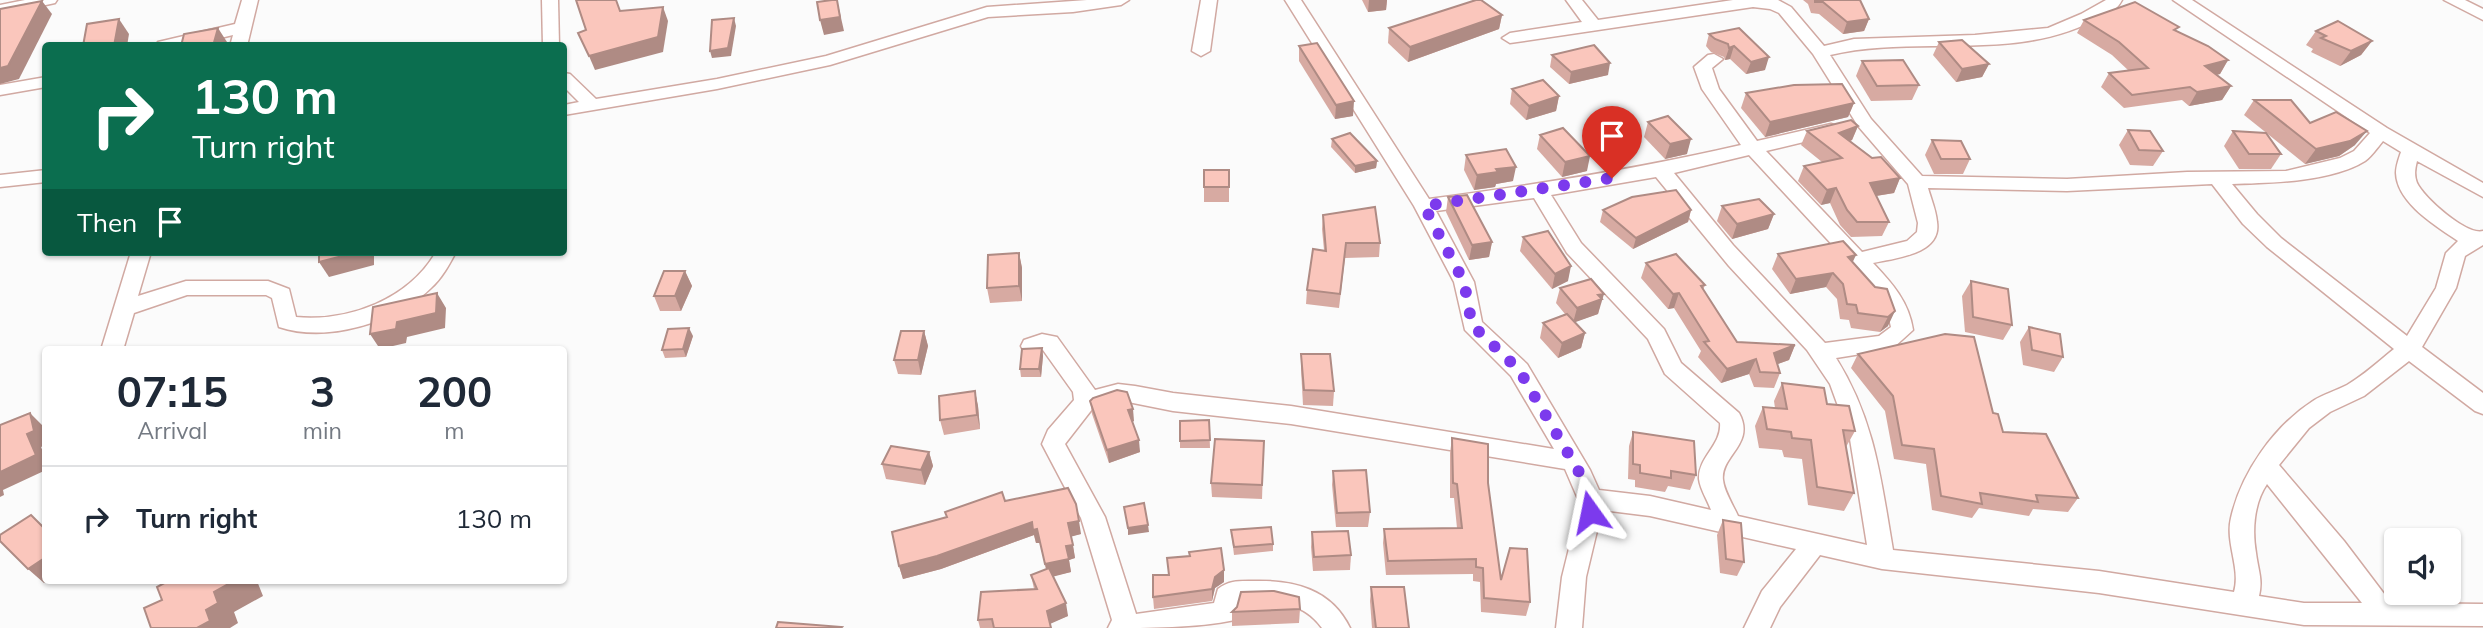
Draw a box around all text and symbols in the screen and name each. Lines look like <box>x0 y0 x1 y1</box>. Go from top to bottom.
text: 130 m <box>192 65 338 126</box>
icon: right <box>77 70 168 161</box>
pin <box>1582 106 1642 178</box>
icon: arrive <box>1593 117 1631 155</box>
text: Turn right <box>192 126 335 166</box>
icon: arrive <box>151 203 189 241</box>
text: Then <box>77 206 137 239</box>
text: 07:15 <box>117 365 228 418</box>
text: 3 <box>310 365 335 418</box>
text: 200 <box>417 365 492 418</box>
text: Arrival <box>137 416 208 445</box>
text: min <box>303 416 342 445</box>
text: m <box>444 416 465 445</box>
position arrow <box>1553 475 1627 549</box>
icon: right <box>77 500 115 538</box>
text: Turn right <box>136 502 257 535</box>
text: 130 m <box>456 502 532 535</box>
map controls <box>2384 528 2461 605</box>
button: sound <box>2384 528 2461 605</box>

